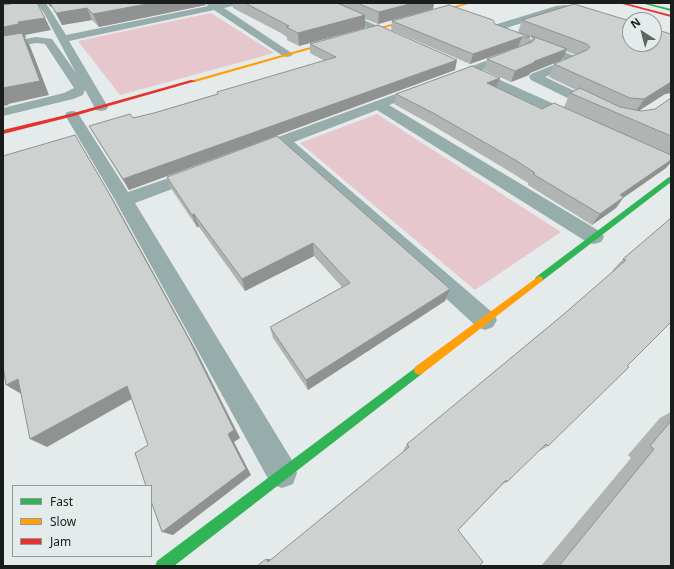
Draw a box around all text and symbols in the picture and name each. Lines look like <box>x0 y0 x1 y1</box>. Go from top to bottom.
north arrow <box>622 12 662 52</box>
text: N <box>627 14 643 31</box>
legend <box>12 485 152 557</box>
text: Fast <box>50 493 73 510</box>
text: Slow <box>50 513 76 530</box>
text: Jam <box>50 533 71 550</box>

